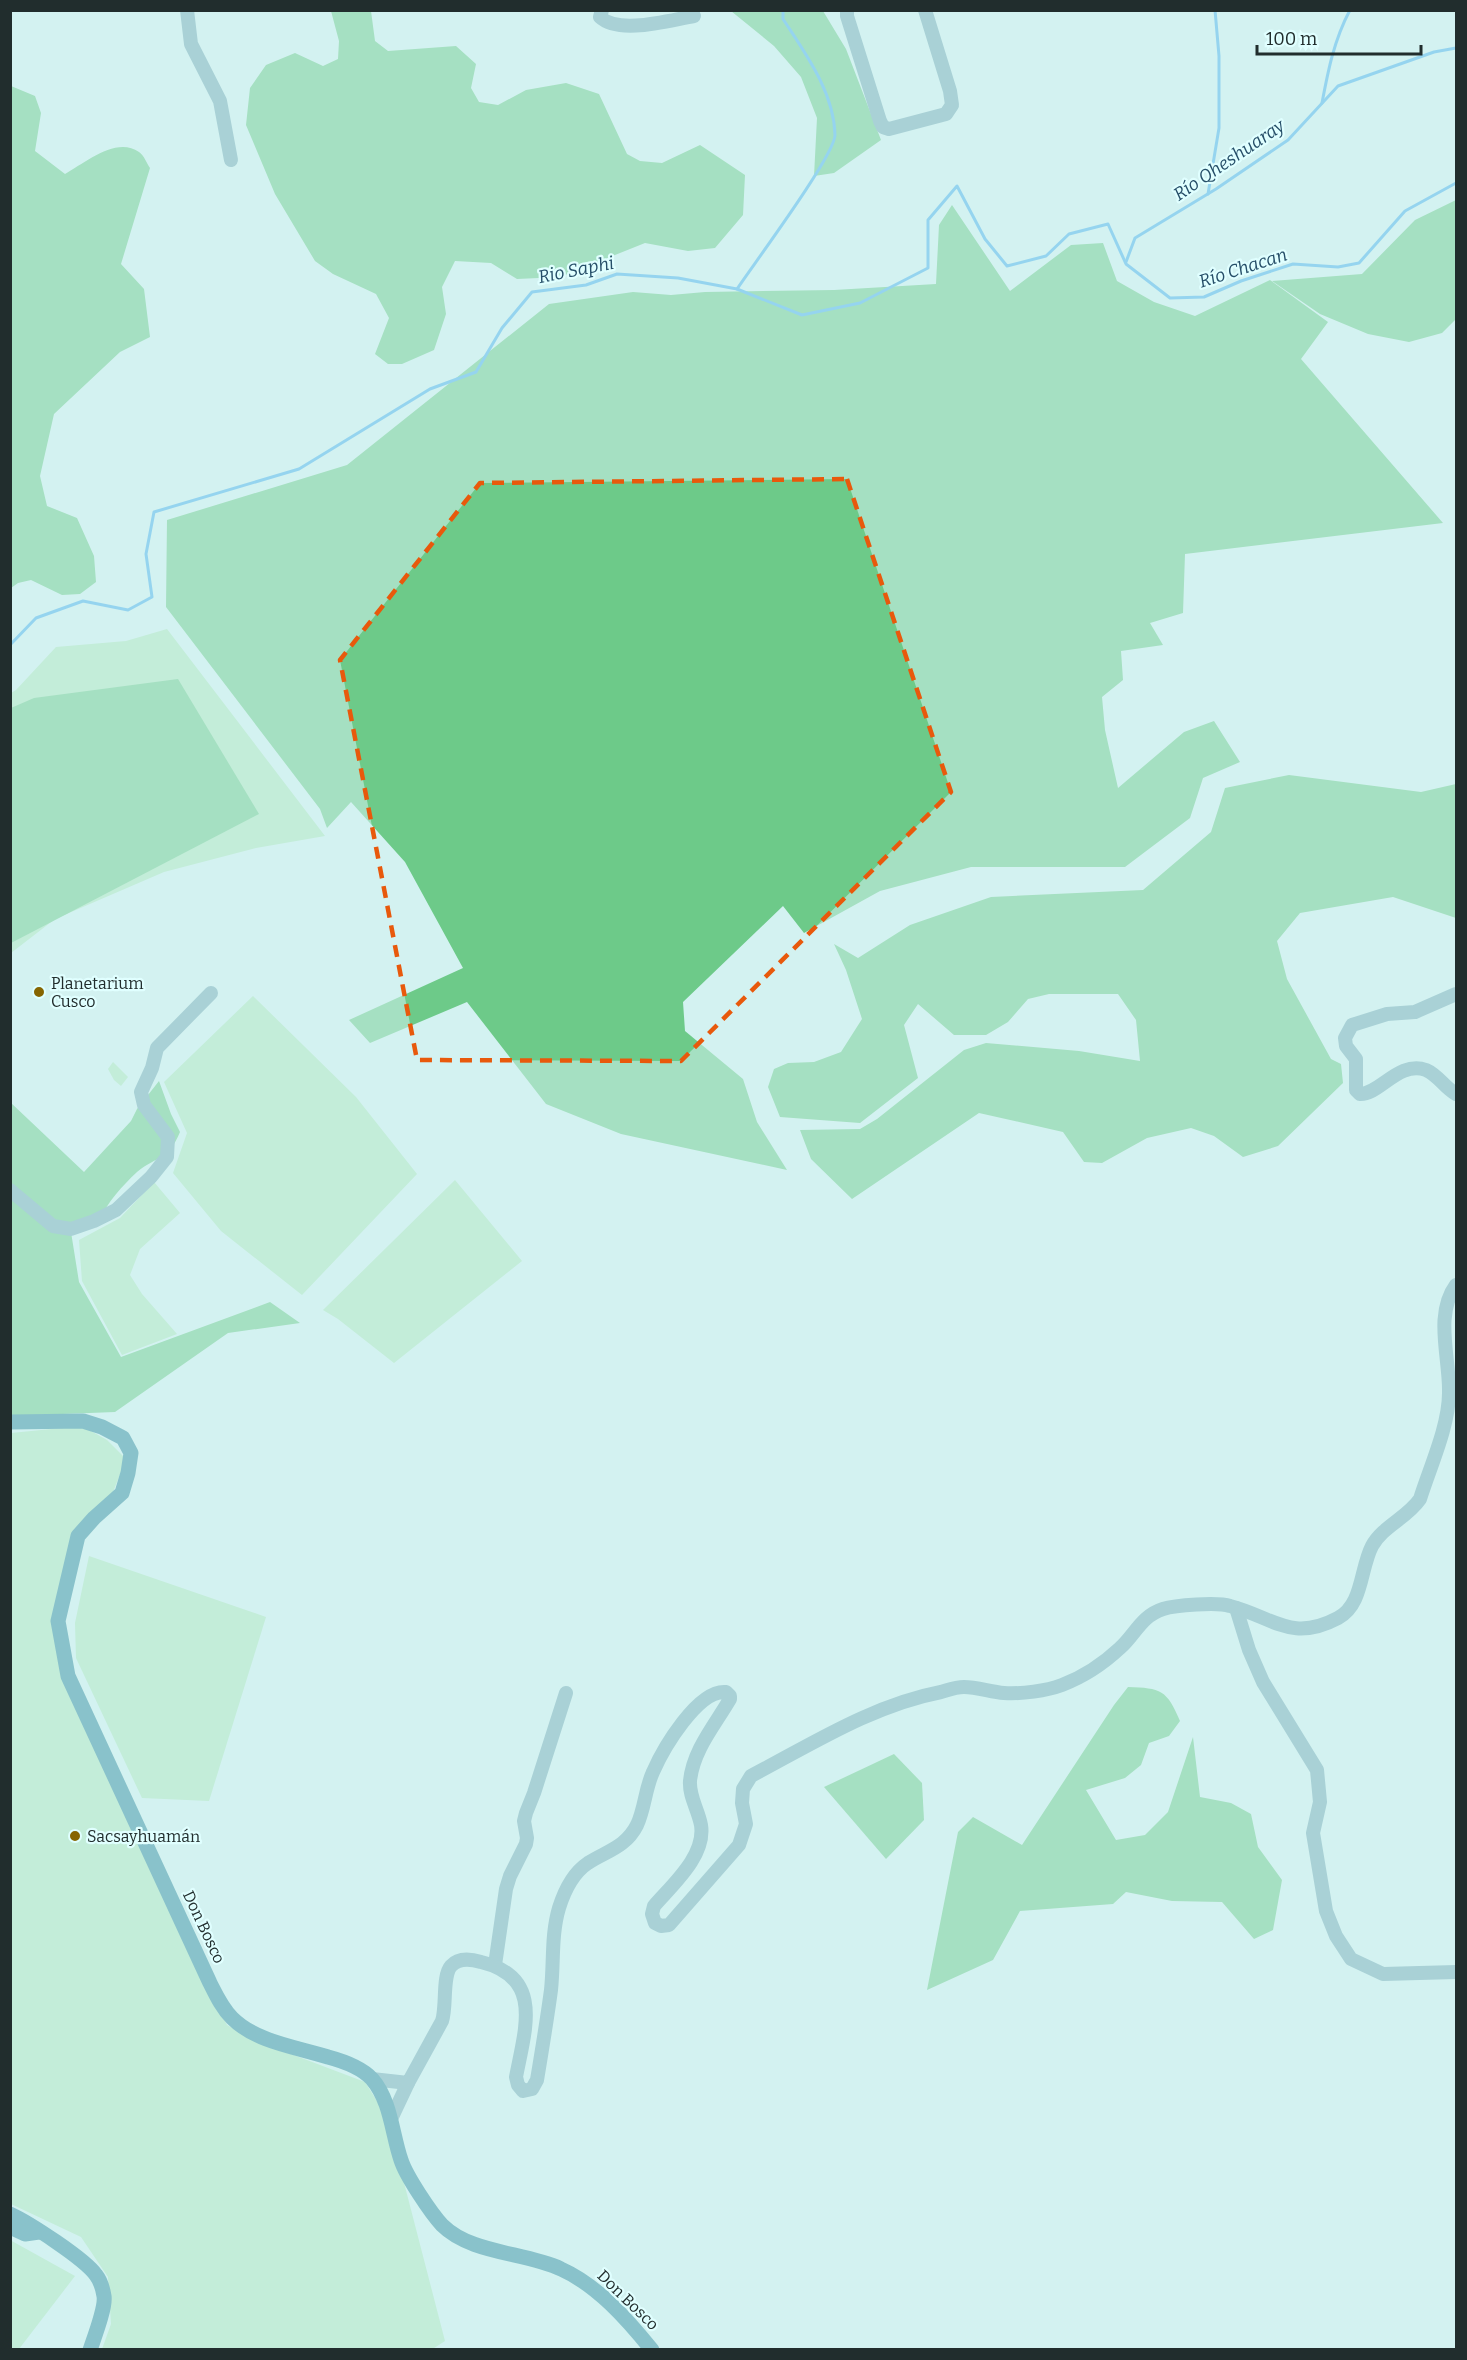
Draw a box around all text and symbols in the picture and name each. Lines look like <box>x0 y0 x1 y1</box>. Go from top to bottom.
scale bar <box>1257 18 1420 56</box>
text: 100 m <box>1266 28 1317 50</box>
water label: Río Qheshuaray <box>1169 114 1289 205</box>
water label: Río Chacan <box>1196 243 1290 293</box>
water label: Rio Saphi <box>536 252 616 288</box>
place label: Planetarium Cusco <box>51 974 144 1011</box>
marker: Planetarium Cusco <box>32 985 46 999</box>
place label: Sacsayhuamán <box>87 1827 200 1846</box>
marker: Sacsayhuamán <box>68 1829 82 1843</box>
street label: Don Bosco <box>179 1888 229 1966</box>
street label: Don Bosco <box>593 2266 663 2334</box>

